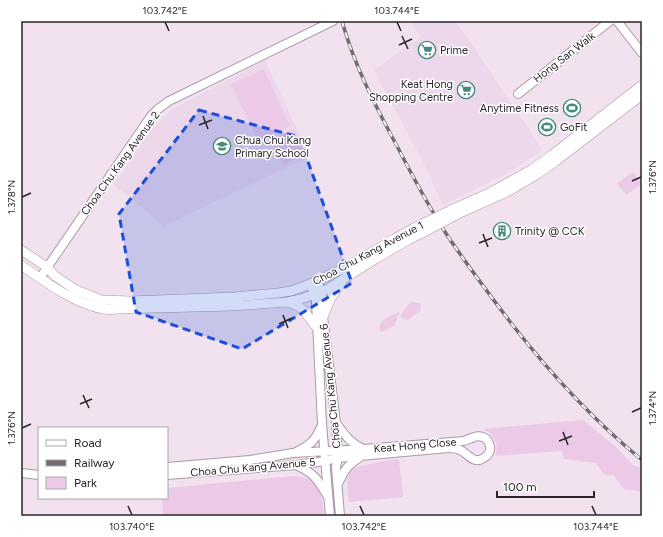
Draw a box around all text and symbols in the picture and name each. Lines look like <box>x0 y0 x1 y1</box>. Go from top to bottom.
text: 103.742°E <box>143 4 187 17</box>
text: 103.744°E <box>374 4 420 17</box>
street label: Hong San Walk <box>531 29 598 85</box>
supermarket icon: Prime <box>417 40 437 60</box>
place label: Prime <box>440 44 468 57</box>
place label: Keat Hong Shopping Centre <box>369 78 453 104</box>
supermarket icon: Keat Hong Shopping Centre <box>456 80 476 100</box>
sports icon: Anytime Fitness <box>562 98 582 118</box>
place label: Anytime Fitness <box>480 102 559 115</box>
street label: Choa Chu Kang Avenue 2 <box>78 109 162 218</box>
sports icon: GoFit <box>537 117 557 137</box>
place label: GoFit <box>560 121 587 134</box>
place label: Chua Chu Kang Primary School <box>235 134 311 160</box>
school or university icon: Chua Chu Kang Primary School <box>212 136 232 156</box>
text: 1.376°N <box>646 160 659 194</box>
text: 1.378°N <box>5 180 18 214</box>
street label: Choa Chu Kang Avenue 1 <box>311 219 426 288</box>
building icon: Trinity @ CCK <box>492 221 512 241</box>
place label: Trinity @ CCK <box>515 225 585 238</box>
street label: Choa Chu Kang Avenue 6 <box>317 323 344 449</box>
text: 1.374°N <box>646 391 659 425</box>
text: 1.376°N <box>5 411 18 445</box>
legend <box>38 427 168 499</box>
street label: Keat Hong Close <box>373 435 457 456</box>
text: Road <box>74 436 102 450</box>
text: Railway <box>74 456 115 470</box>
street label: Choa Chu Kang Avenue 5 <box>190 456 316 479</box>
scale bar <box>497 473 594 499</box>
text: Park <box>74 476 97 490</box>
text: 100 m <box>503 480 537 494</box>
text: 103.740°E <box>109 520 155 533</box>
text: 103.742°E <box>342 520 386 533</box>
text: 103.744°E <box>573 520 619 533</box>

